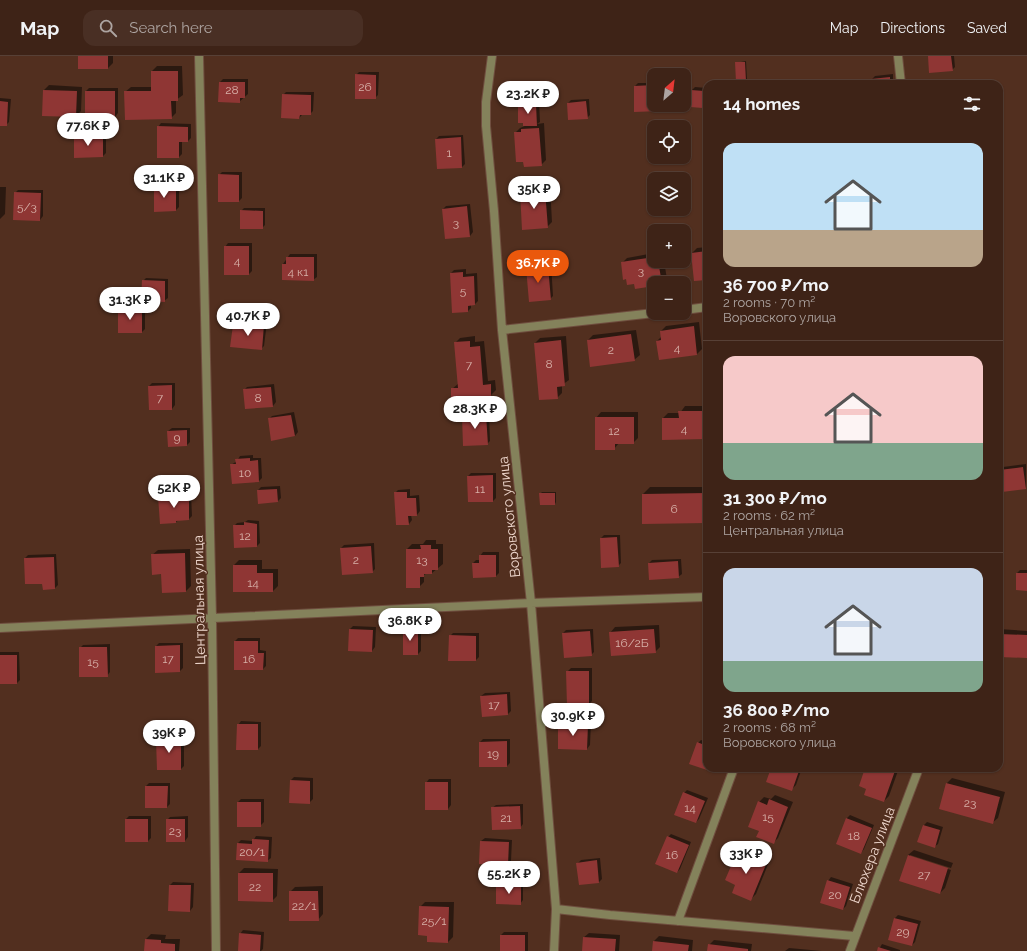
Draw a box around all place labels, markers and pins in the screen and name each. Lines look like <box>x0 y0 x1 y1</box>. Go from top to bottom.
pin: 23.2K ₽ <box>491 81 565 115</box>
pin: 77.6K ₽ <box>51 113 125 147</box>
pin: 31.1K ₽ <box>127 165 201 199</box>
pin: 35K ₽ <box>506 176 562 210</box>
pin: 36.7K ₽ <box>501 250 575 284</box>
pin: 31.3K ₽ <box>93 287 167 321</box>
pin: 40.7K ₽ <box>211 303 285 337</box>
pin: 28.3K ₽ <box>438 396 512 430</box>
pin: 52K ₽ <box>146 475 202 509</box>
pin: 36.8K ₽ <box>373 608 447 642</box>
pin: 30.9K ₽ <box>536 703 610 737</box>
pin: 39K ₽ <box>141 720 197 754</box>
pin: 33K ₽ <box>718 841 774 875</box>
pin: 55.2K ₽ <box>472 861 546 895</box>

